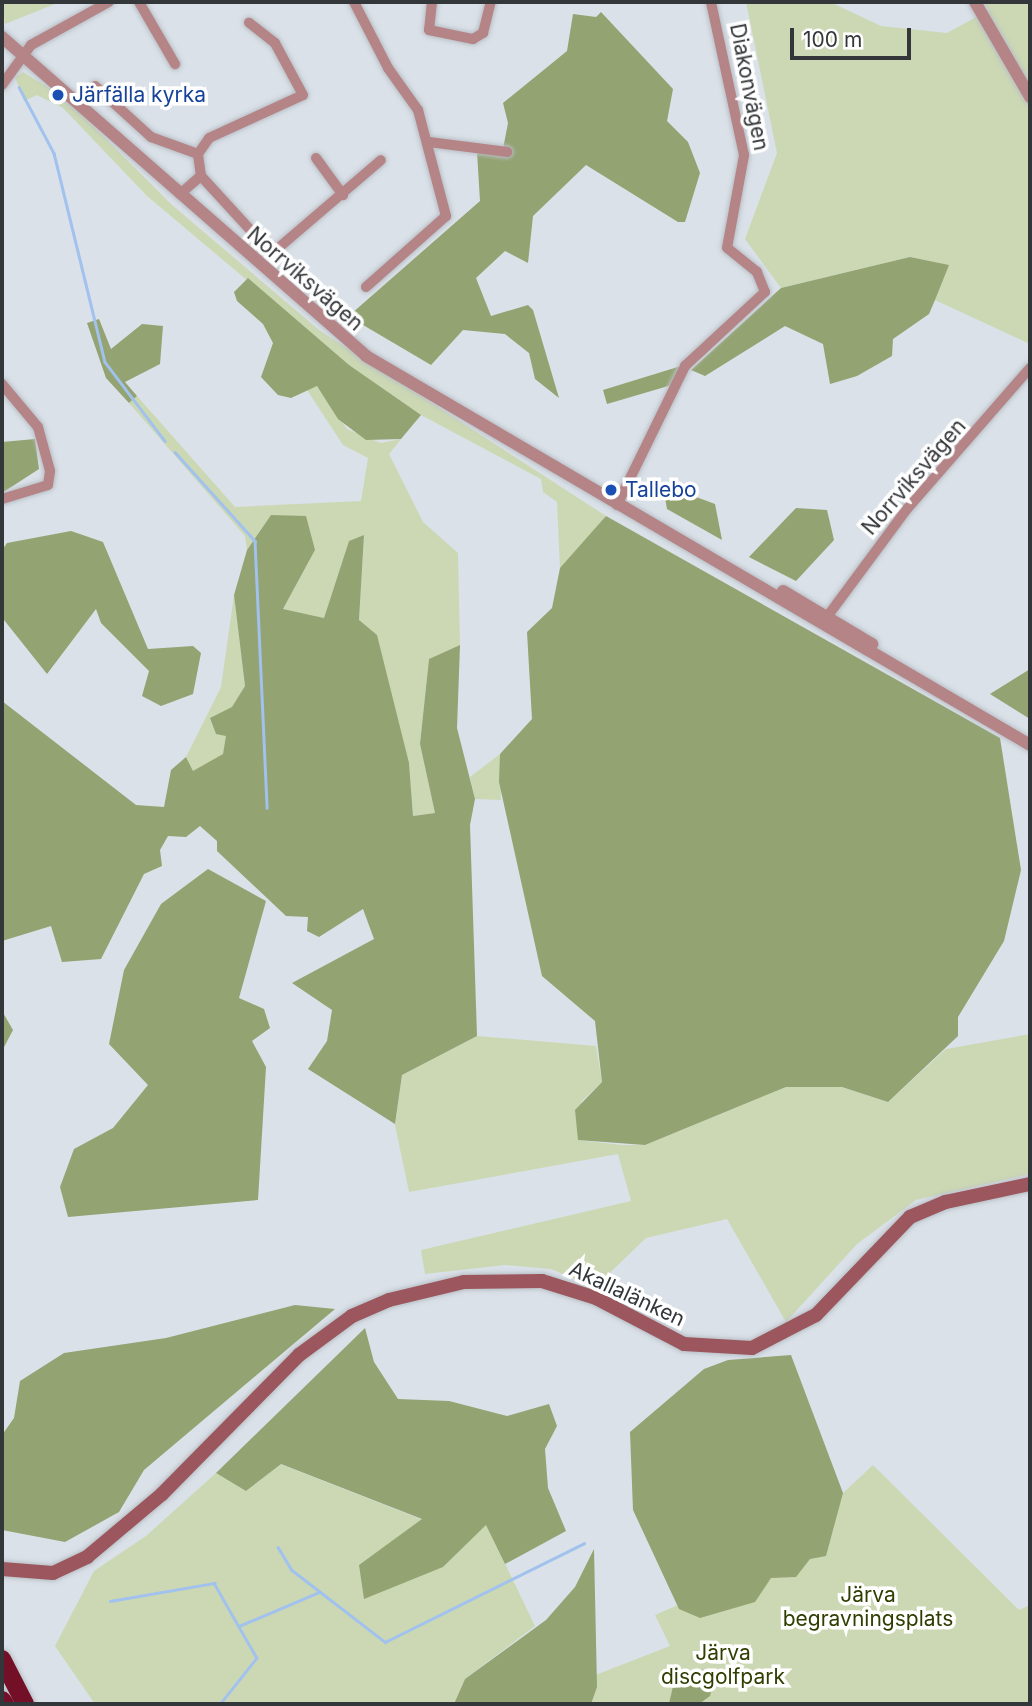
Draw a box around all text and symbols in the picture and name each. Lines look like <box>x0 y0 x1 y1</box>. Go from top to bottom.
scale bar <box>794 14 915 58</box>
street label: Diakonvägen <box>724 21 774 153</box>
text: 100 m <box>803 27 862 52</box>
place label: Järfälla kyrka <box>72 82 206 108</box>
marker: Järfälla kyrka <box>50 87 66 103</box>
street label: Norrviksvägen <box>242 222 368 336</box>
street label: Norrviksvägen <box>857 414 971 540</box>
place label: Tallebo <box>625 477 697 503</box>
marker: Tallebo <box>603 482 619 498</box>
street label: Akallalänken <box>565 1256 689 1332</box>
park label: Järva begravningsplats <box>783 1582 953 1632</box>
park label: Järva discgolfpark <box>661 1640 785 1690</box>

